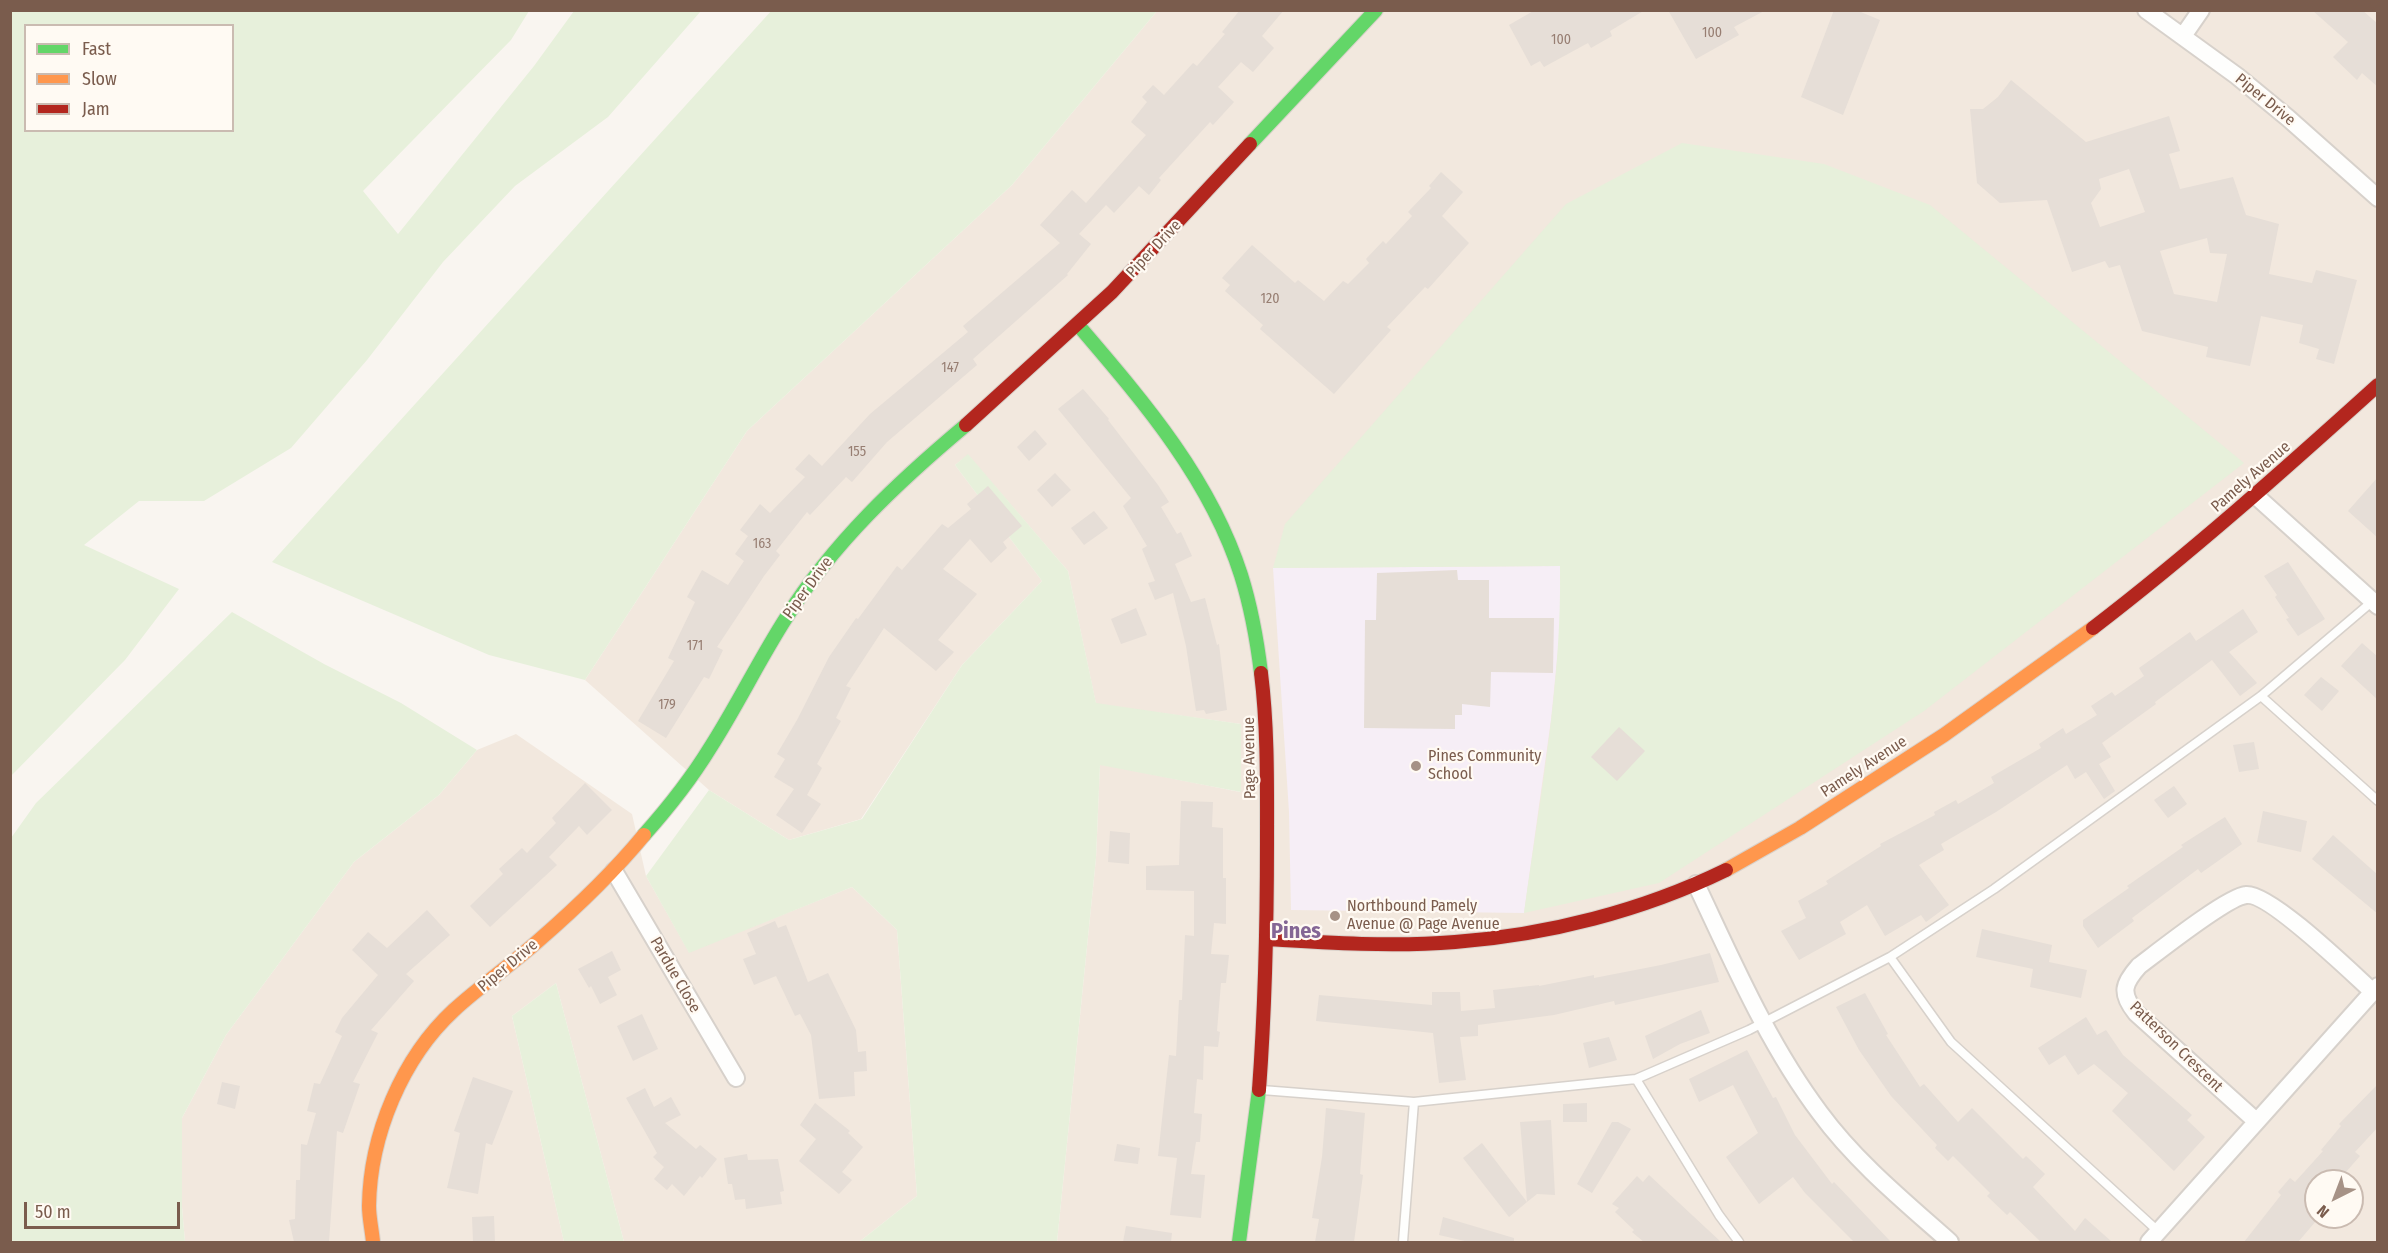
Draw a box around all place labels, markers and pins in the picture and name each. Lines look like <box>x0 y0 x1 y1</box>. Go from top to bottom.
place label: Pines Community School <box>1428 747 1541 785</box>
marker: Pines Community School <box>1409 759 1423 773</box>
place label: Northbound Pamely Avenue @ Page Avenue <box>1347 897 1500 935</box>
marker: Northbound Pamely Avenue @ Page Avenue <box>1328 909 1342 923</box>

